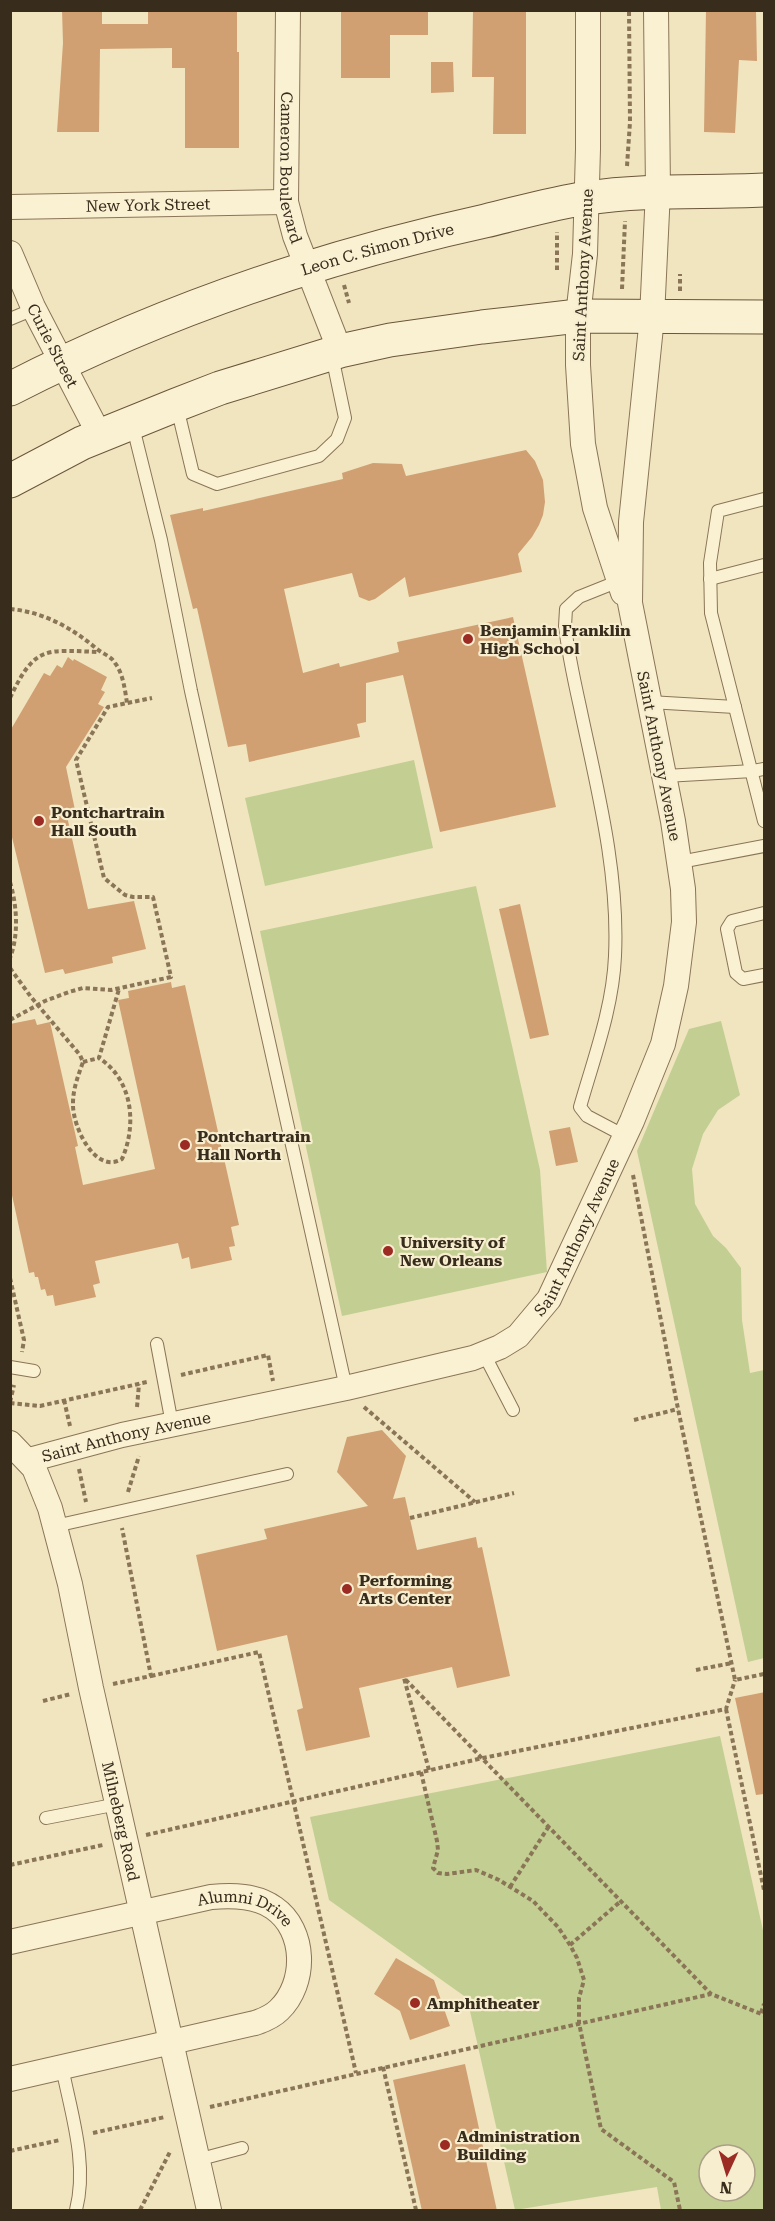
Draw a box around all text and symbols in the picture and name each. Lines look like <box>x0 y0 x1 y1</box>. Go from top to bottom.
street label: Cameron Boulevard <box>277 92 306 246</box>
street label: Saint Anthony Avenue <box>569 188 597 362</box>
street label: New York Street <box>85 194 211 215</box>
street label: Leon C. Simon Drive <box>299 219 456 279</box>
street label: Curie Street <box>23 300 83 391</box>
place label: Benjamin Franklin High School <box>480 621 631 658</box>
marker: Benjamin Franklin High School <box>461 632 475 646</box>
street label: Saint Anthony Avenue <box>633 669 685 843</box>
place label: Pontchartrain Hall South <box>51 803 165 840</box>
marker: Pontchartrain Hall South <box>32 814 46 828</box>
place label: Pontchartrain Hall North <box>197 1127 311 1164</box>
marker: Pontchartrain Hall North <box>178 1138 192 1152</box>
street label: Saint Anthony Avenue <box>530 1155 623 1319</box>
place label: University of New Orleans <box>400 1233 506 1270</box>
marker: University of New Orleans <box>381 1244 395 1258</box>
street label: Saint Anthony Avenue <box>40 1407 212 1466</box>
place label: Performing Arts Center <box>359 1571 452 1608</box>
marker: Performing Arts Center <box>340 1582 354 1596</box>
street label: Milneberg Road <box>98 1760 144 1883</box>
street label: Alumni Drive <box>195 1886 298 1930</box>
place label: Amphitheater <box>427 1994 540 2013</box>
marker: Amphitheater <box>408 1996 422 2010</box>
place label: Administration Building <box>457 2127 580 2164</box>
marker: Administration Building <box>438 2138 452 2152</box>
north arrow <box>697 2143 757 2203</box>
text: N <box>719 2178 733 2197</box>

